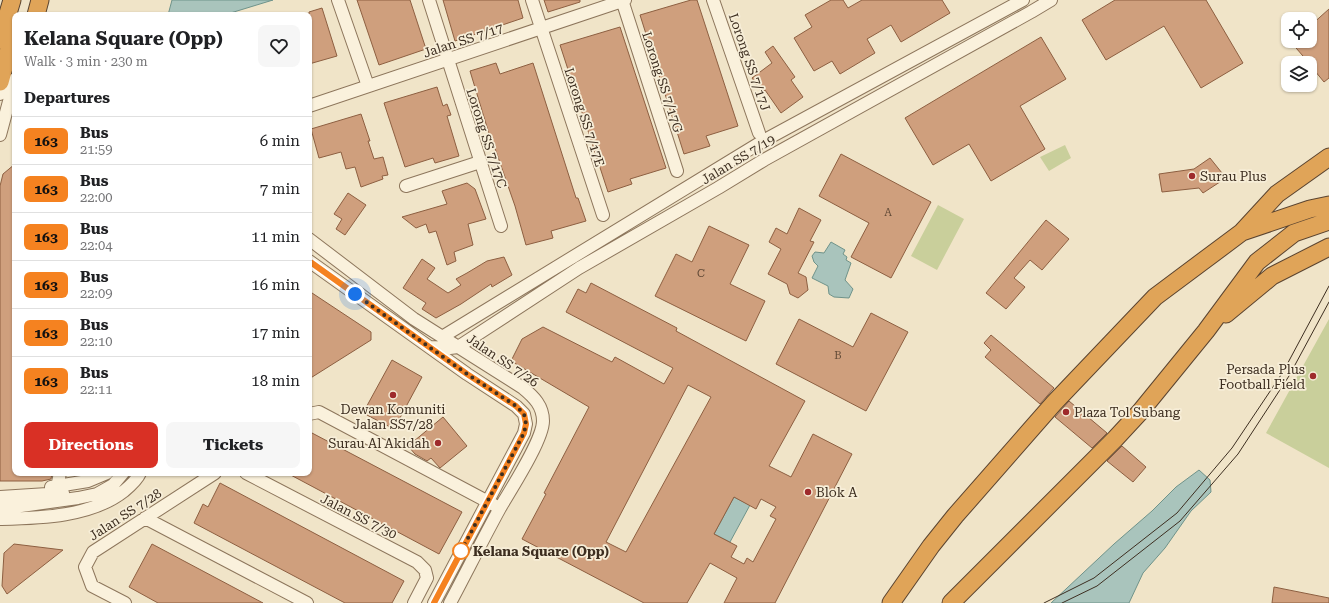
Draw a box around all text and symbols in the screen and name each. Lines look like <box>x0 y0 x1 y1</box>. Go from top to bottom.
street label: Lorong SS 7/17J <box>726 11 773 113</box>
map controls <box>1281 12 1317 92</box>
button: locate <box>1281 12 1317 48</box>
street label: Jalan SS 7/17 <box>421 20 505 60</box>
button: heart <box>258 25 300 67</box>
text: Kelana Square (Opp) <box>24 27 223 50</box>
street label: Lorong SS 7/17G <box>639 30 686 134</box>
text: Walk · 3 min · 230 m <box>24 54 148 69</box>
button: layers <box>1281 56 1317 92</box>
street label: Lorong SS 7/17E <box>561 66 608 169</box>
street label: Lorong SS 7/17C <box>463 86 510 190</box>
text: Departures <box>24 89 110 107</box>
text: Bus <box>80 124 108 142</box>
text: 6 min <box>260 132 300 150</box>
street label: Jalan SS 7/19 <box>699 132 778 187</box>
text: 163 <box>34 133 58 149</box>
text: 21:59 <box>80 142 112 157</box>
place label: Surau Plus <box>1200 169 1266 184</box>
marker: Surau Plus <box>1187 171 1197 181</box>
text: Bus <box>80 172 108 190</box>
text: 7 min <box>260 180 300 198</box>
text: 163 <box>34 181 58 197</box>
text: 22:00 <box>80 190 112 205</box>
house number: A <box>884 206 892 219</box>
text: Bus <box>80 220 108 238</box>
text: 11 min <box>251 228 300 246</box>
text: 163 <box>34 229 58 245</box>
text: 22:04 <box>80 238 112 253</box>
house number: C <box>697 267 705 280</box>
text: Bus <box>80 268 108 286</box>
text: 16 min <box>251 276 300 294</box>
text: 163 <box>34 277 58 293</box>
your location <box>345 284 365 304</box>
text: 22:09 <box>80 286 112 301</box>
text: Bus <box>80 316 108 334</box>
text: 17 min <box>251 324 300 342</box>
text: 163 <box>34 325 58 341</box>
street label: Jalan SS 7/26 <box>464 331 541 390</box>
text: 22:10 <box>80 334 112 349</box>
house number: B <box>834 349 842 362</box>
place label: Persada Plus Football Field <box>1219 362 1306 392</box>
text: Bus <box>80 364 108 382</box>
marker: Persada Plus Football Field <box>1308 371 1318 381</box>
text: 18 min <box>251 372 300 390</box>
text: 163 <box>34 373 58 389</box>
text: 22:11 <box>80 382 112 397</box>
marker: Dewan Komuniti Jalan SS7/28 <box>388 390 398 400</box>
place label: Dewan Komuniti Jalan SS7/28 <box>341 402 445 432</box>
place label: Plaza Tol Subang <box>1074 405 1181 420</box>
marker: Plaza Tol Subang <box>1061 407 1071 417</box>
button: Directions <box>24 422 158 468</box>
button: Tickets <box>166 422 300 468</box>
place label: Surau Al Akidah <box>328 436 431 451</box>
marker: Surau Al Akidah <box>433 438 443 448</box>
street label: Jalan SS 7/28 <box>86 485 164 543</box>
place label: Blok A <box>816 485 857 500</box>
marker: Blok A <box>803 487 813 497</box>
street label: Jalan SS 7/30 <box>318 491 399 542</box>
marker: Kelana Square (Opp) <box>452 542 470 560</box>
place label: Kelana Square (Opp) <box>473 544 609 559</box>

